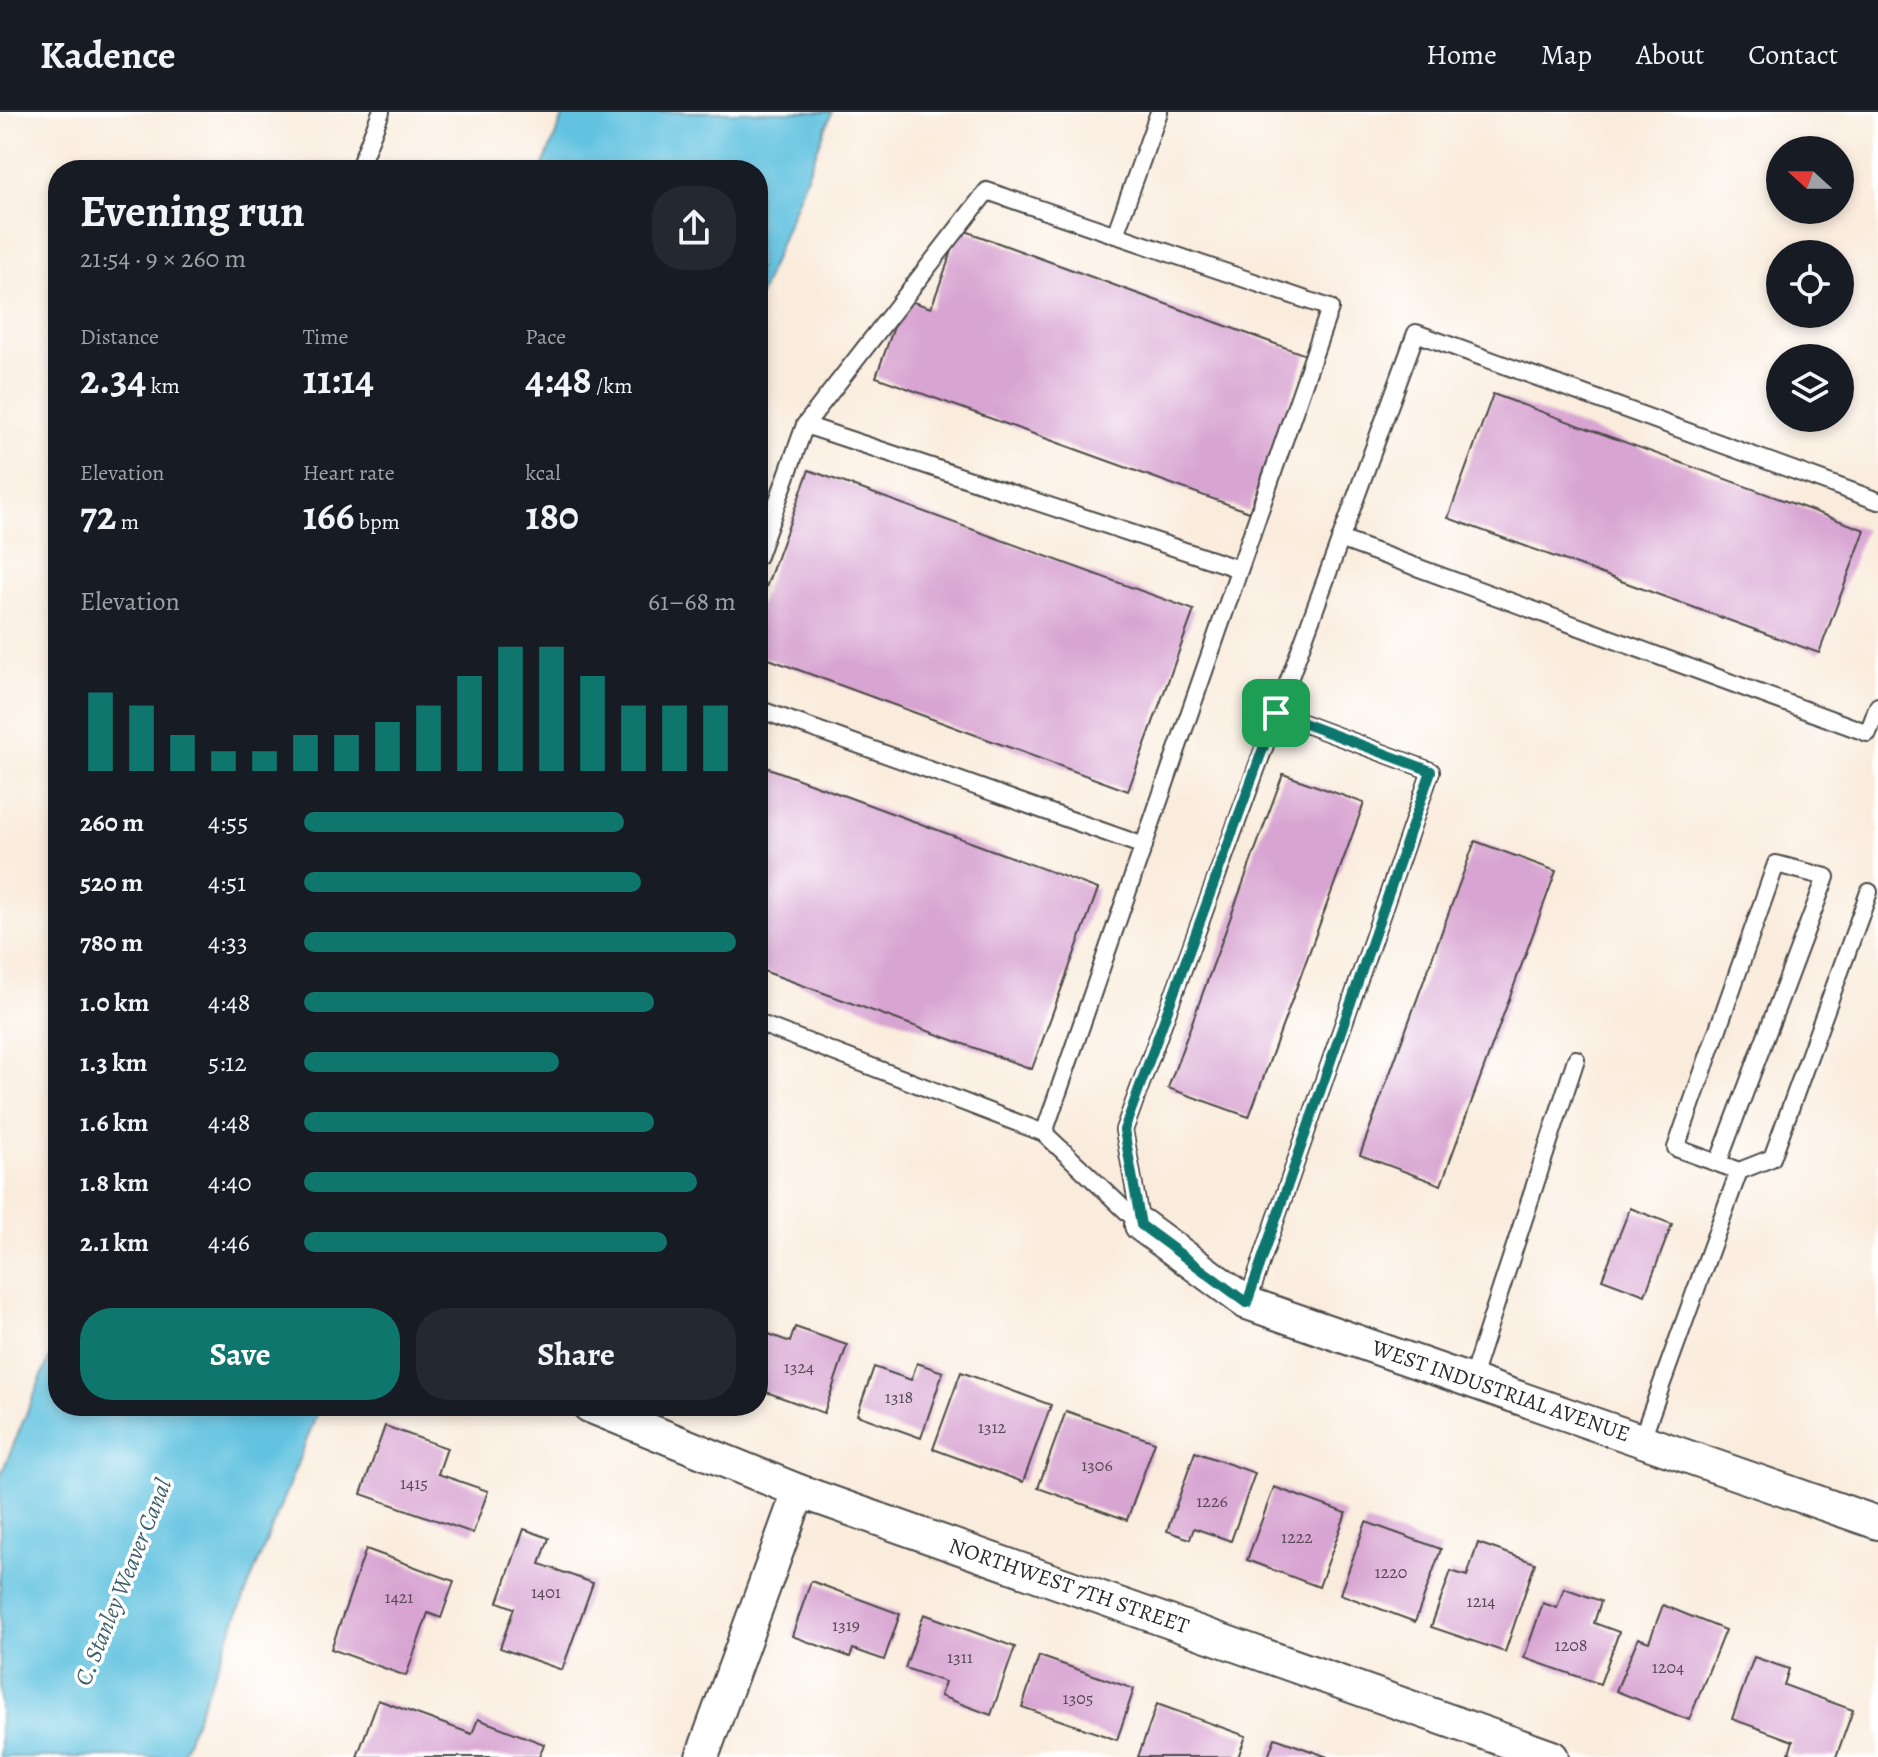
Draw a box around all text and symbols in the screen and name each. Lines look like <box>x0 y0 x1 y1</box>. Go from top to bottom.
text: Kadence <box>40 29 176 81</box>
text: Home <box>1426 36 1497 74</box>
text: Map <box>1541 36 1592 74</box>
text: About <box>1636 36 1704 74</box>
text: Contact <box>1748 36 1838 74</box>
north arrow <box>1766 136 1854 224</box>
map controls <box>1766 136 1854 432</box>
text: Evening run <box>80 181 305 241</box>
button: share <box>652 186 736 270</box>
button: locate <box>1766 240 1854 328</box>
text: 21:54 · 9 × 260 m <box>80 241 246 276</box>
text: Distance <box>80 322 159 352</box>
text: Time <box>303 322 348 352</box>
text: Pace <box>525 322 566 352</box>
button: layers <box>1766 344 1854 432</box>
text: 2.34 <box>80 352 146 407</box>
text: 11:14 <box>303 352 374 407</box>
text: 4:48 <box>525 352 592 407</box>
text: km <box>146 371 180 401</box>
text: /km <box>592 371 633 401</box>
text: Elevation <box>80 458 164 488</box>
text: Heart rate <box>303 458 395 488</box>
text: kcal <box>525 458 561 488</box>
text: 72 <box>80 488 116 543</box>
text: 166 <box>303 488 354 543</box>
text: 180 <box>525 488 579 543</box>
text: m <box>116 507 139 537</box>
text: bpm <box>354 507 400 537</box>
text: Elevation <box>80 584 180 619</box>
text: 61–68 m <box>648 584 736 619</box>
pin <box>1242 679 1310 747</box>
icon: arrive <box>1254 691 1298 735</box>
text: 260 m <box>80 805 144 840</box>
text: 4:55 <box>208 805 248 840</box>
text: 520 m <box>80 865 143 900</box>
text: 4:51 <box>208 865 246 900</box>
text: 780 m <box>80 925 143 960</box>
text: 4:33 <box>208 925 248 960</box>
text: 1.0 km <box>80 985 149 1020</box>
text: 4:48 <box>208 985 250 1020</box>
text: 1.3 km <box>80 1045 147 1080</box>
text: 5:12 <box>208 1045 247 1080</box>
text: 1.6 km <box>80 1105 148 1140</box>
text: 4:48 <box>208 1105 250 1140</box>
text: 1.8 km <box>80 1165 149 1200</box>
text: 4:40 <box>208 1165 252 1200</box>
text: 2.1 km <box>80 1225 149 1260</box>
text: 4:46 <box>208 1225 250 1260</box>
button: Save <box>80 1308 400 1400</box>
button: Share <box>416 1308 736 1400</box>
street label: WEST INDUSTRIAL AVENUE <box>1367 1332 1634 1449</box>
house number: 1324 <box>784 1355 814 1379</box>
house number: 1318 <box>885 1385 913 1409</box>
house number: 1312 <box>978 1415 1007 1439</box>
house number: 1306 <box>1081 1453 1113 1477</box>
house number: 1415 <box>400 1471 428 1495</box>
water label: C. Stanley Weaver Canal <box>67 1474 179 1690</box>
house number: 1226 <box>1196 1489 1228 1513</box>
house number: 1222 <box>1281 1525 1313 1549</box>
street label: NORTHWEST 7TH STREET <box>945 1531 1193 1641</box>
house number: 1220 <box>1375 1560 1407 1584</box>
house number: 1401 <box>531 1580 561 1604</box>
house number: 1421 <box>384 1585 414 1609</box>
house number: 1214 <box>1466 1589 1496 1613</box>
house number: 1319 <box>832 1613 860 1637</box>
house number: 1208 <box>1554 1633 1588 1657</box>
house number: 1311 <box>947 1645 973 1669</box>
house number: 1204 <box>1652 1655 1684 1679</box>
house number: 1305 <box>1063 1686 1093 1710</box>

